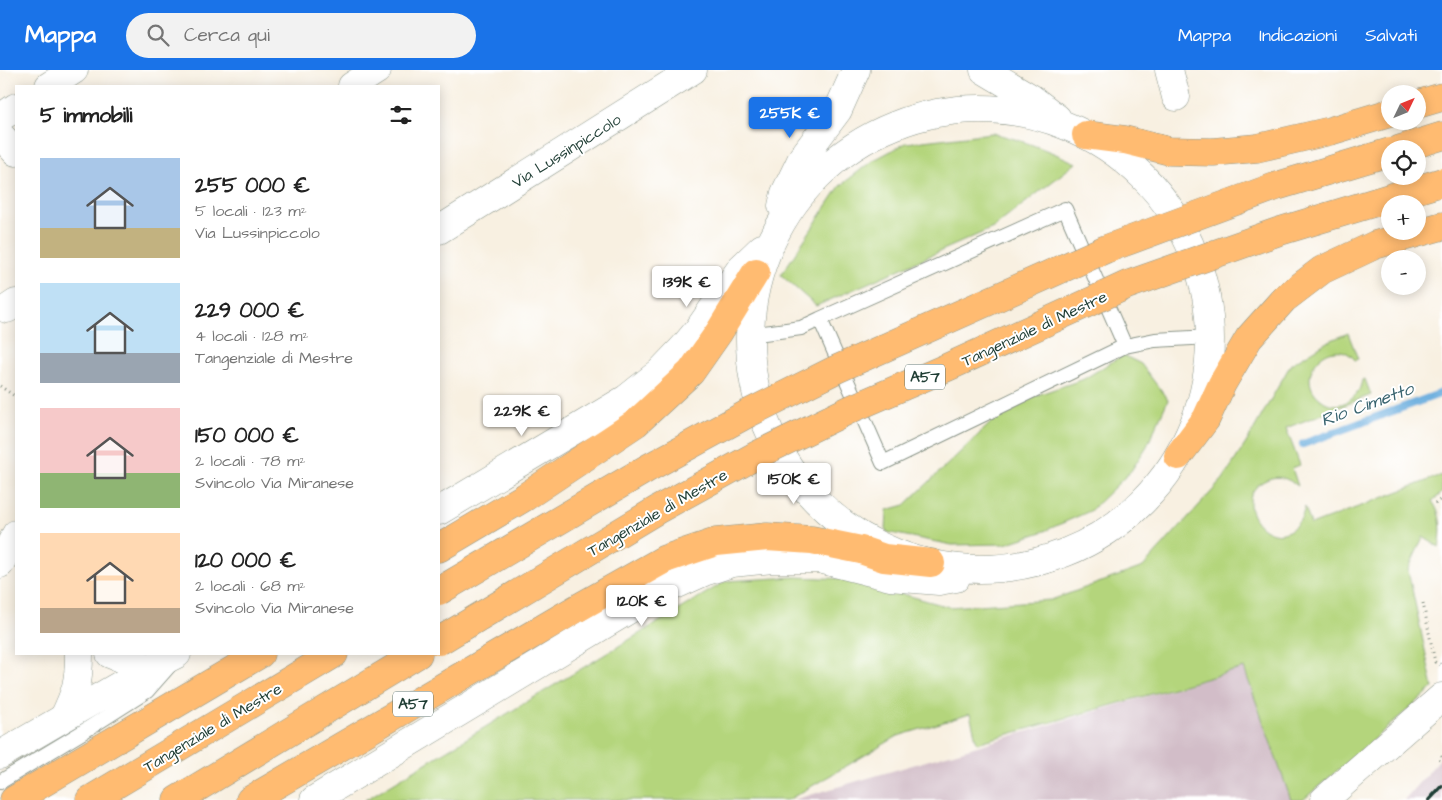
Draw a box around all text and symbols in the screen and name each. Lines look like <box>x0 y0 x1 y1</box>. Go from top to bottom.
search box <box>126 13 476 58</box>
text: Mappa <box>25 18 96 52</box>
icon: search <box>144 21 172 49</box>
text: Cerca qui <box>184 22 270 49</box>
text: Mappa <box>1178 23 1231 48</box>
text: Indicazioni <box>1259 23 1337 48</box>
text: Salvati <box>1365 23 1417 48</box>
north arrow <box>1381 85 1426 130</box>
map controls <box>1381 85 1426 295</box>
pin: 255K € <box>749 97 831 139</box>
text: 5 immobili <box>40 101 132 130</box>
icon: filters <box>387 101 415 129</box>
text: 255K € <box>760 102 820 124</box>
street label: Via Lussinpiccolo <box>508 108 625 193</box>
button: locate <box>1381 140 1426 185</box>
text: 255 000 € <box>195 171 310 200</box>
icon: home <box>80 178 140 238</box>
button: + <box>1381 195 1426 240</box>
text: 5 locali · 123 m² <box>195 200 307 222</box>
text: Via Lussinpiccolo <box>195 222 320 244</box>
button: − <box>1381 250 1426 295</box>
pin: 139K € <box>646 266 728 308</box>
text: 139K € <box>663 271 711 293</box>
street label: Tangenziale di Mestre <box>958 285 1111 373</box>
text: 229 000 € <box>195 296 304 325</box>
icon: home <box>80 303 140 363</box>
text: 4 locali · 128 m² <box>195 325 309 347</box>
text: Tangenziale di Mestre <box>195 347 353 369</box>
road number: A57 <box>905 364 945 390</box>
water label: Rio Cimetto <box>1317 376 1419 433</box>
pin: 229K € <box>481 394 563 437</box>
text: 229K € <box>494 400 550 422</box>
text: 150 000 € <box>195 421 299 450</box>
icon: home <box>80 428 140 488</box>
text: 2 locali · 78 m² <box>195 450 305 472</box>
pin: 150K € <box>753 462 835 505</box>
street label: Tangenziale di Mestre <box>584 464 732 563</box>
text: 150K € <box>768 468 820 490</box>
text: Svincolo Via Miranese <box>195 472 354 494</box>
text: 120 000 € <box>195 546 296 575</box>
icon: home <box>80 553 140 613</box>
text: 2 locali · 68 m² <box>195 575 306 597</box>
pin: 120K € <box>601 584 683 627</box>
text: 120K € <box>617 590 667 612</box>
text: Svincolo Via Miranese <box>195 597 354 619</box>
street label: Tangenziale di Mestre <box>139 678 287 779</box>
road number: A57 <box>393 692 433 716</box>

